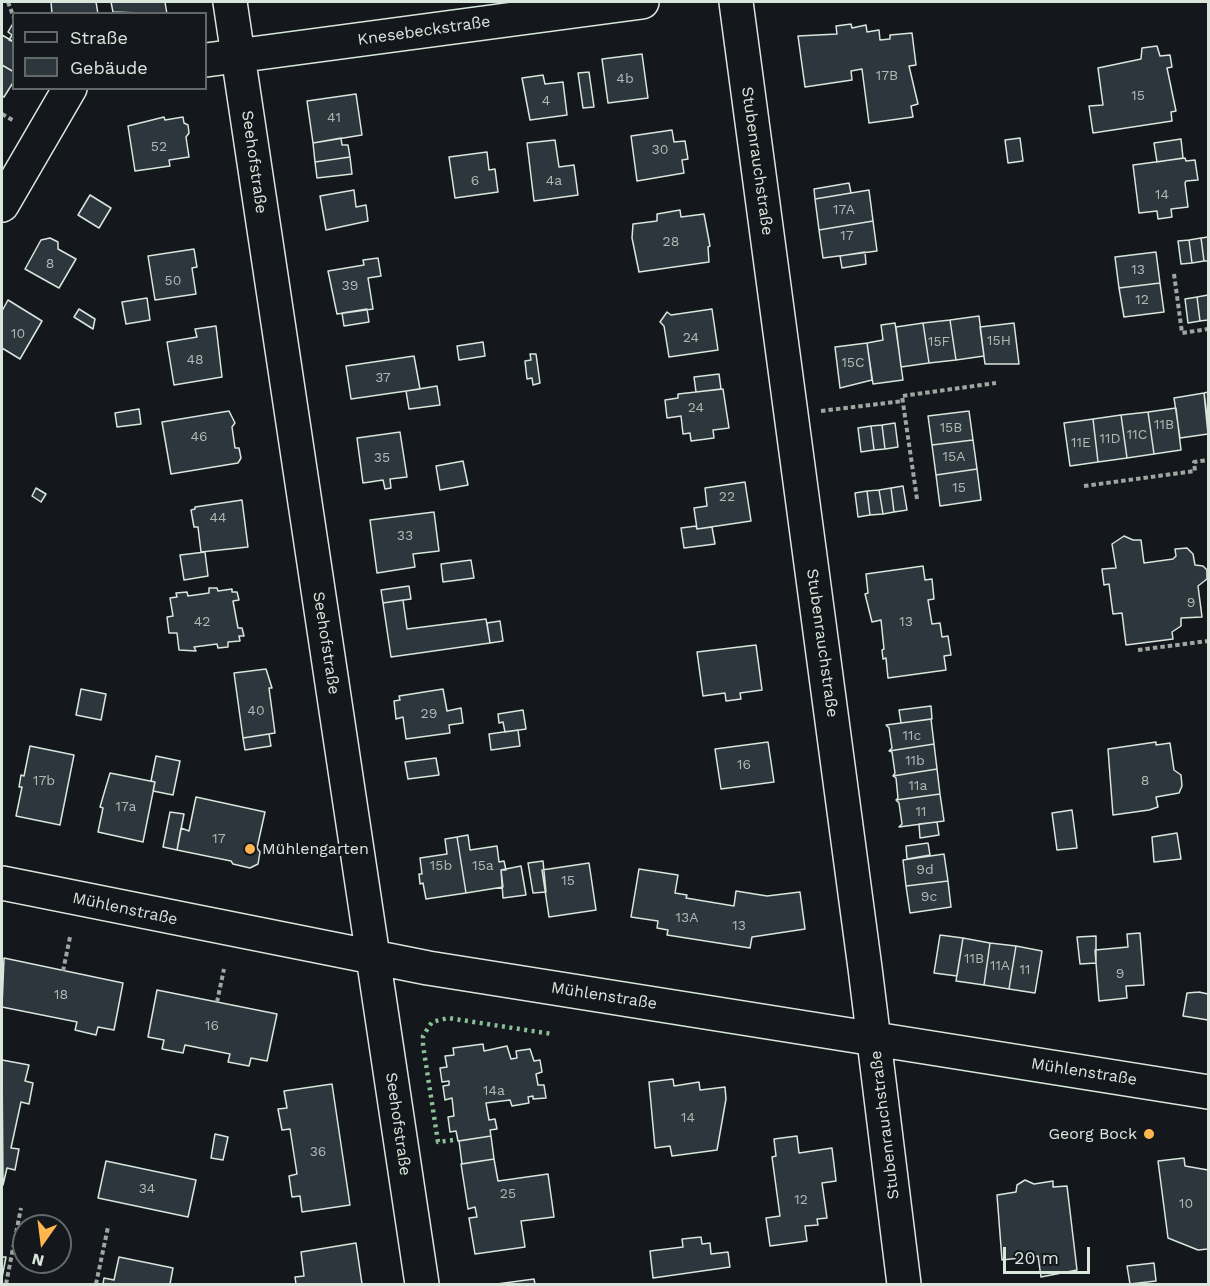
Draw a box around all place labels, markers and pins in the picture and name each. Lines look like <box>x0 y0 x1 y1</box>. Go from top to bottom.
place label: Mühlengarten <box>262 839 369 859</box>
marker: Mühlengarten <box>243 842 257 856</box>
place label: Georg Bock <box>1048 1124 1137 1144</box>
marker: Georg Bock <box>1142 1127 1156 1141</box>

